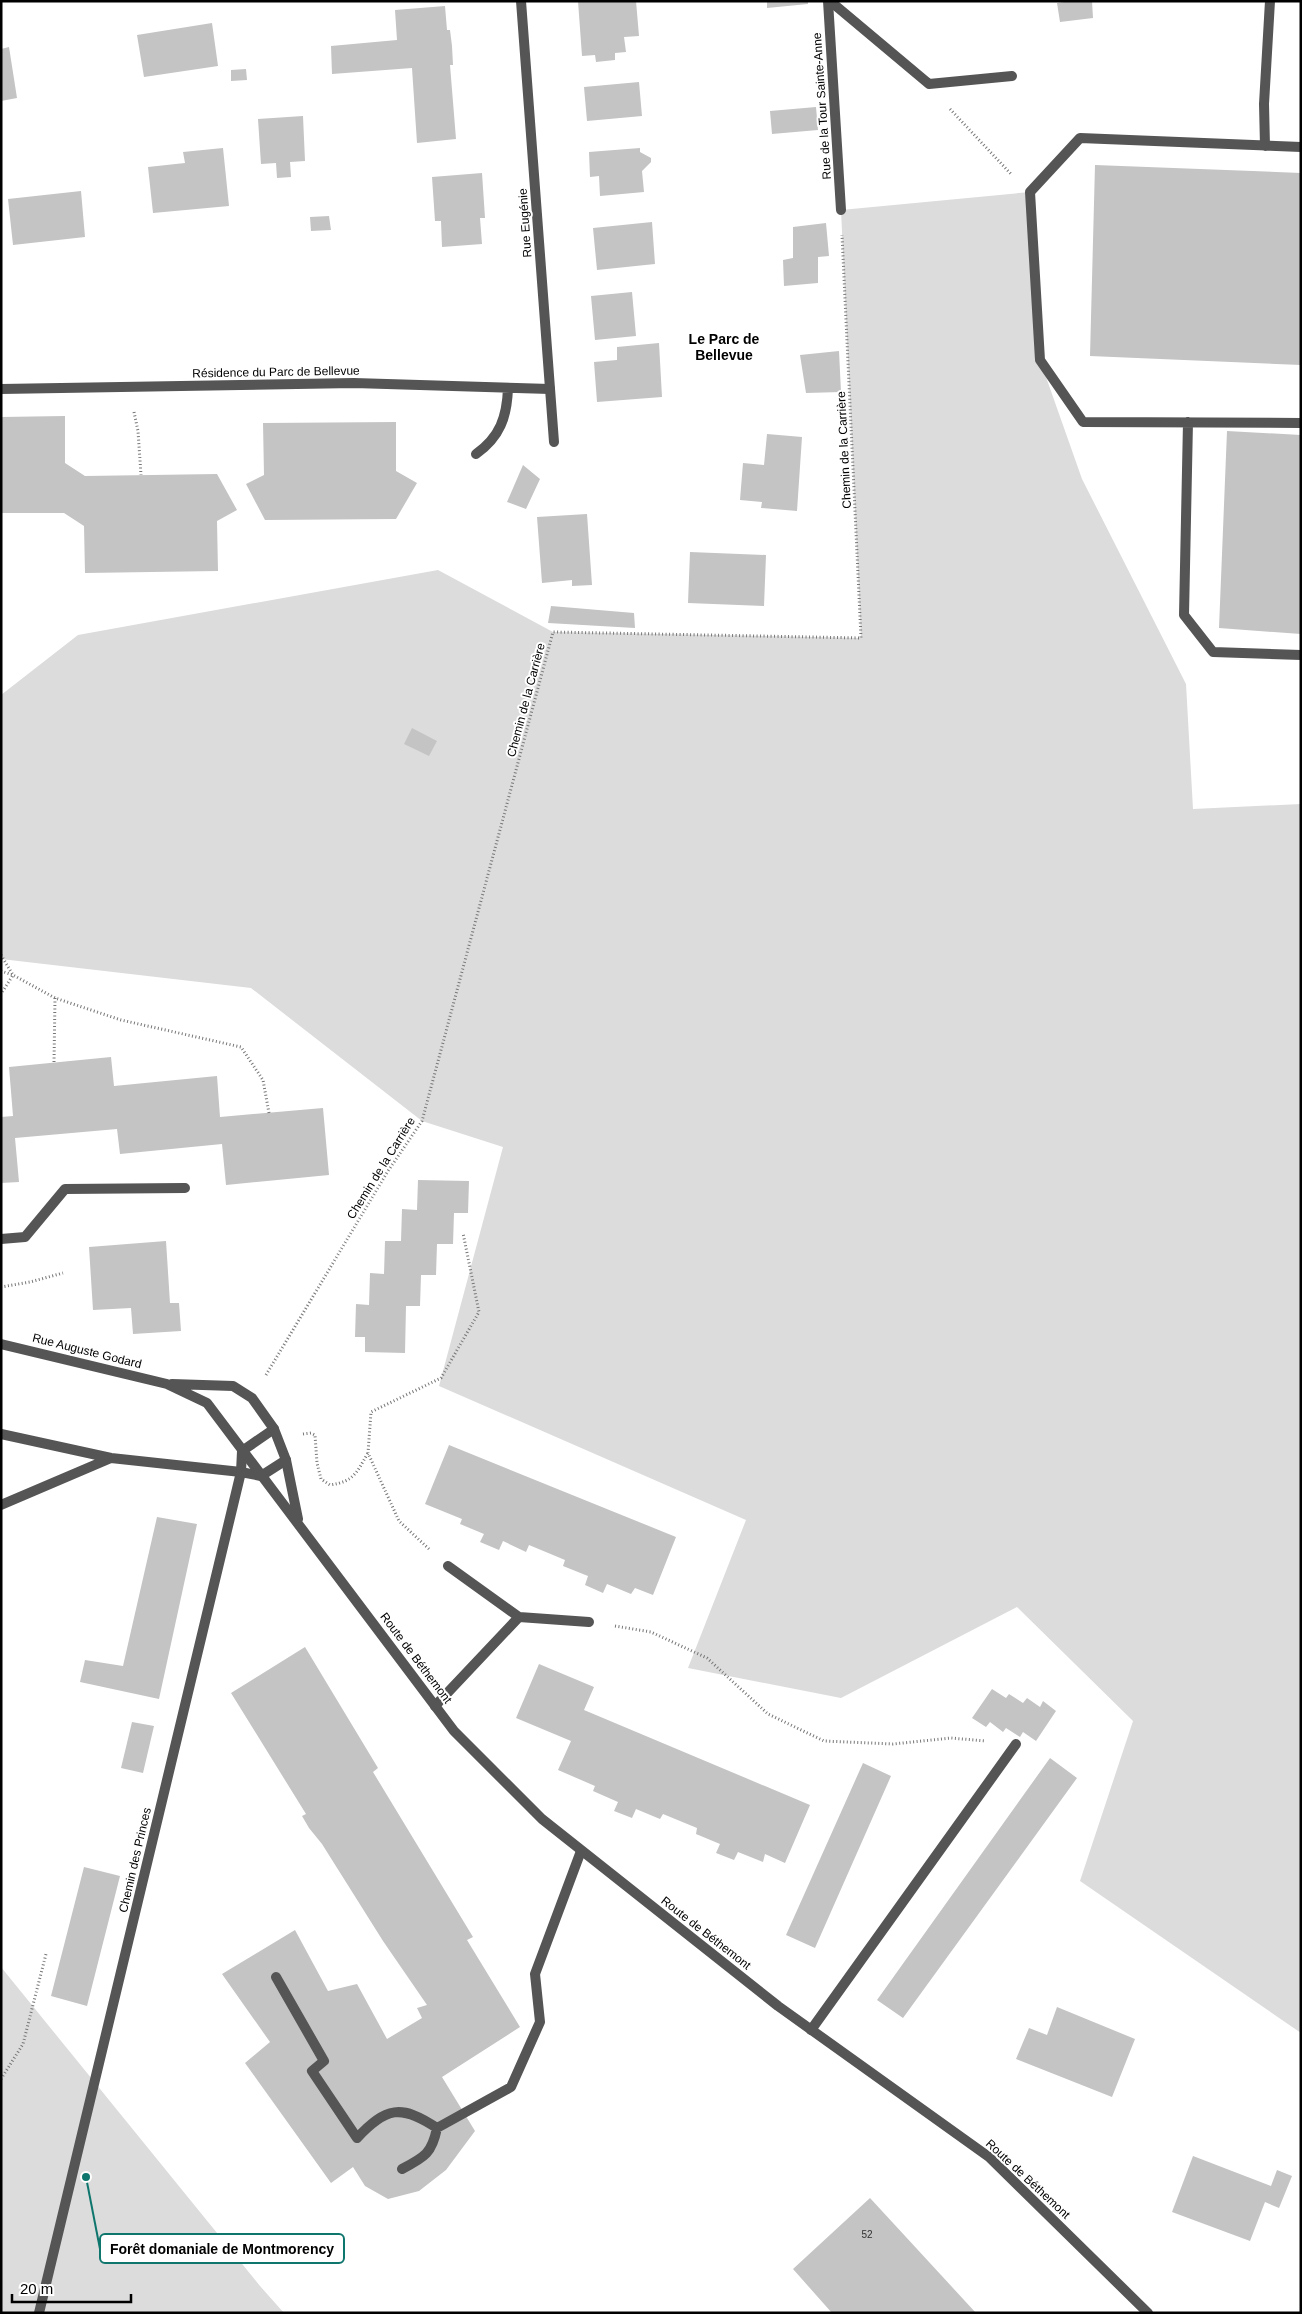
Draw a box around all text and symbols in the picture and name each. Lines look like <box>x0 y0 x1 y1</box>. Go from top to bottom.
street label: Rue de la Tour Sainte-Anne <box>810 32 834 180</box>
street label: Rue Eugénie <box>516 188 534 258</box>
district label: Le Parc de Bellevue <box>689 331 760 363</box>
street label: Résidence du Parc de Bellevue <box>192 364 360 380</box>
street label: Chemin de la Carrière <box>834 391 854 509</box>
street label: Chemin de la Carrière <box>504 641 548 759</box>
street label: Chemin de la Carrière <box>344 1114 418 1221</box>
street label: Rue Auguste Godard <box>31 1331 143 1371</box>
street label: Route de Béthemont <box>377 1610 455 1707</box>
street label: Chemin des Princes <box>116 1806 154 1914</box>
street label: Route de Béthemont <box>658 1894 754 1973</box>
street label: Route de Béthemont <box>983 2136 1074 2222</box>
house number: 52 <box>861 2229 873 2240</box>
callout: Forêt domaniale de Montmorency <box>100 2234 344 2263</box>
text: Forêt domaniale de Montmorency <box>110 2241 334 2257</box>
scale bar <box>12 2272 131 2304</box>
text: 20 m <box>20 2280 53 2297</box>

